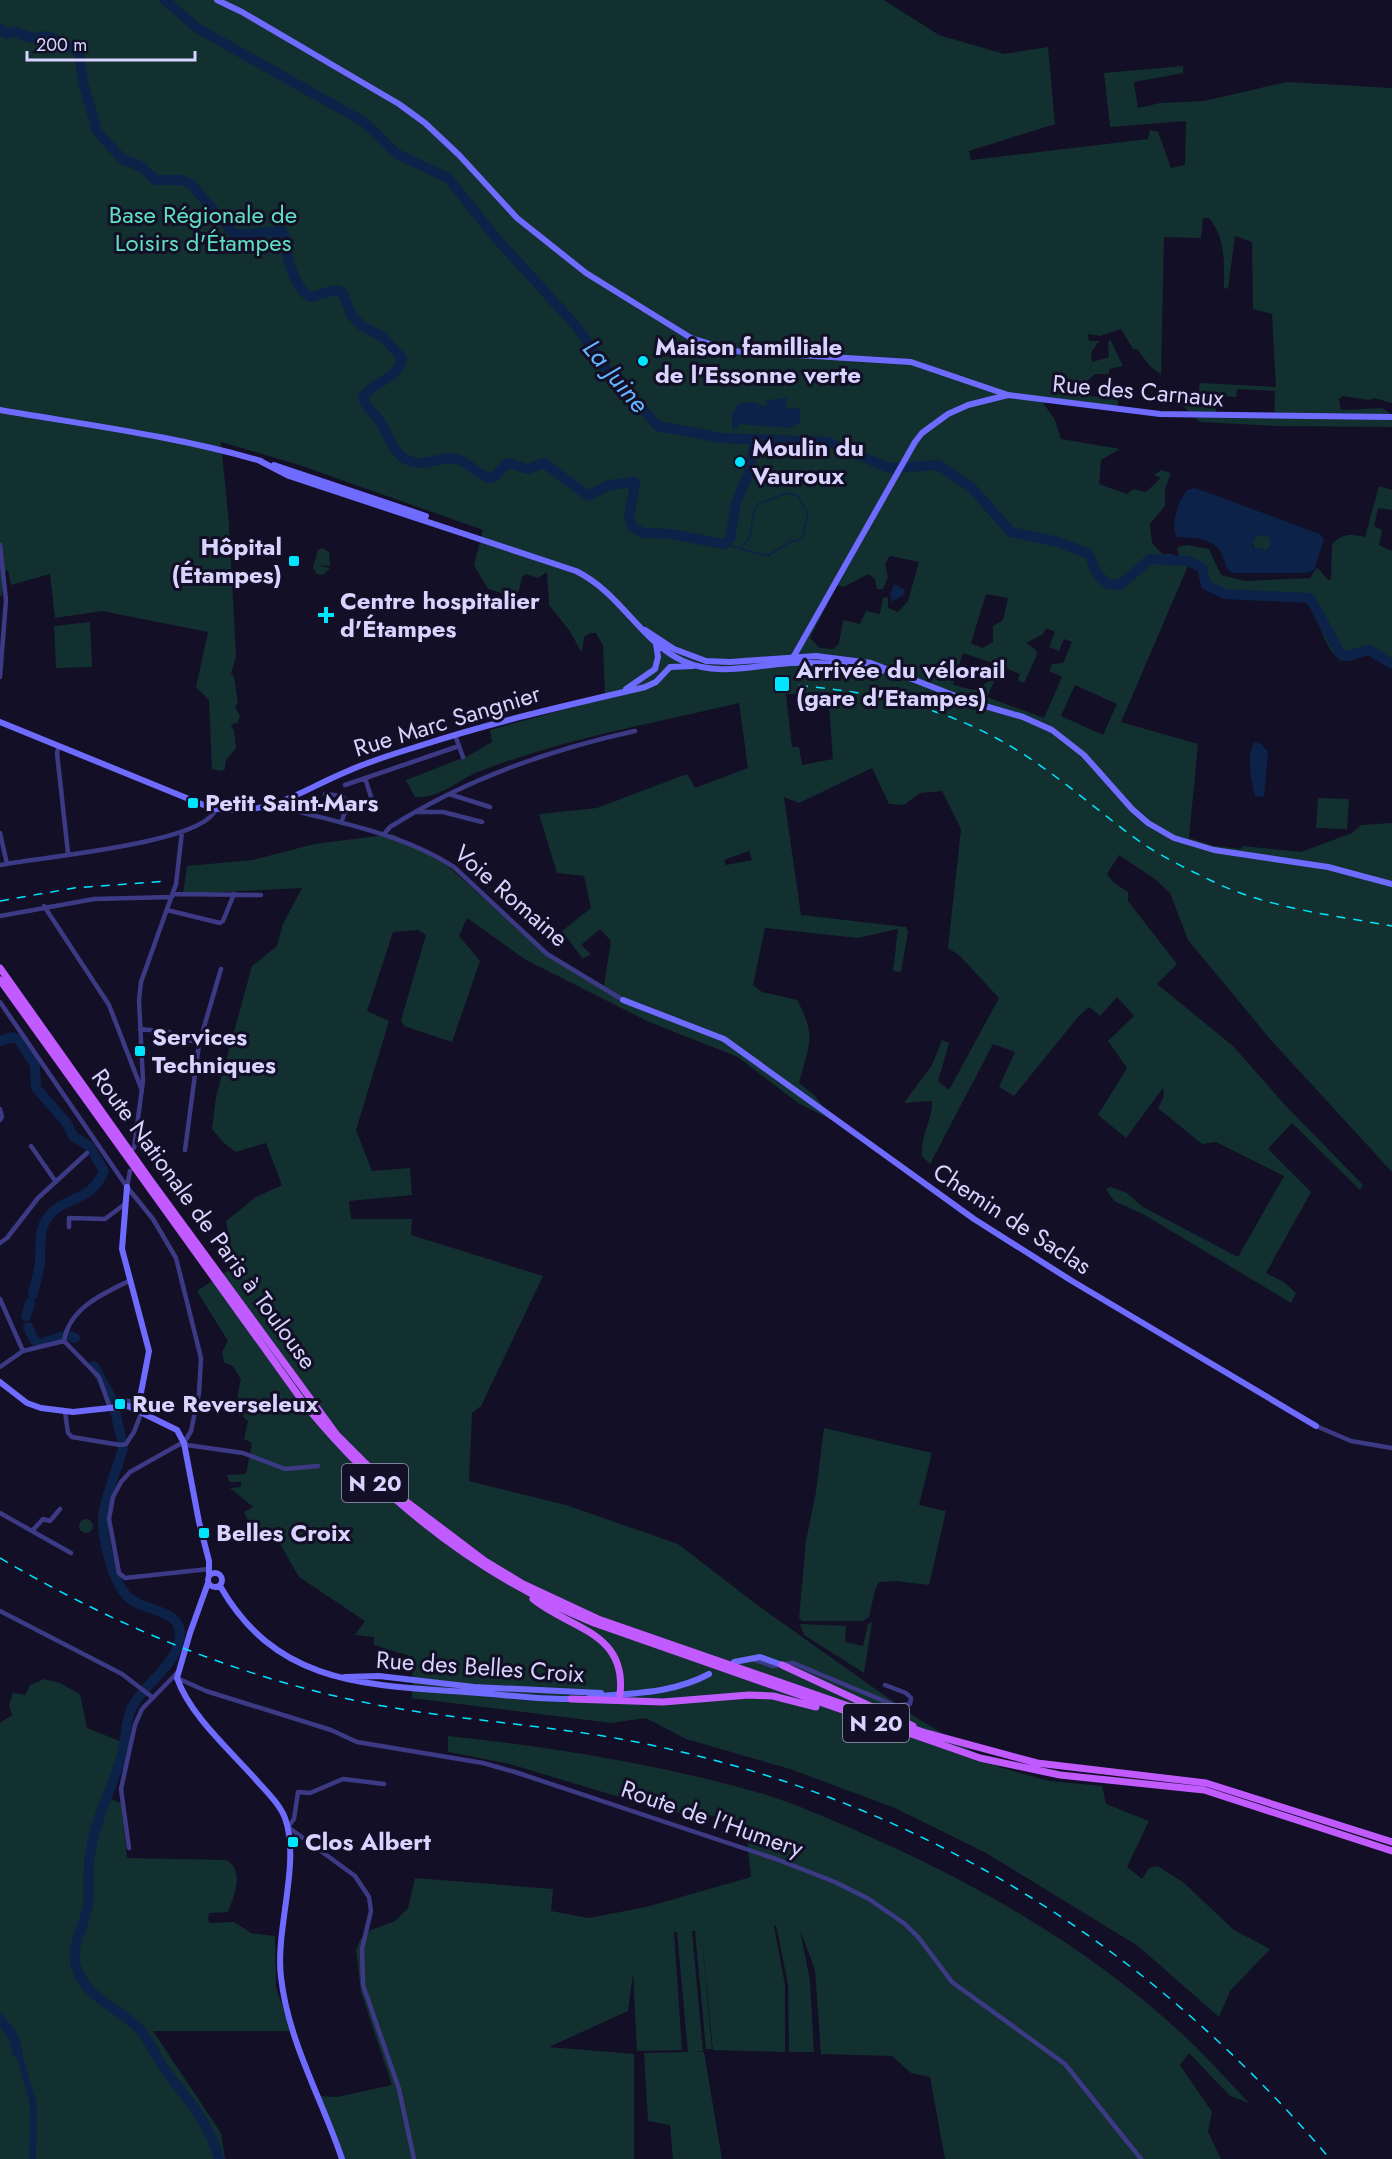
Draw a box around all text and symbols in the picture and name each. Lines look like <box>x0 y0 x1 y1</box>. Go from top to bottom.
scale bar <box>27 24 195 62</box>
text: 200 m <box>36 32 87 58</box>
park label: Base Régionale de Loisirs d'Étampes <box>109 197 297 260</box>
place label: Maison familliale de l'Essonne verte <box>655 329 861 392</box>
water label: La Juine <box>574 331 658 421</box>
marker: Maison familliale de l'Essonne verte <box>636 354 650 368</box>
street label: Rue des Carnaux <box>1051 366 1226 415</box>
place label: Moulin du Vauroux <box>751 430 864 493</box>
marker: Moulin du Vauroux <box>733 455 747 469</box>
place label: Hôpital (Étampes) <box>171 529 282 592</box>
marker: Hôpital (Étampes) <box>287 554 301 568</box>
place label: Centre hospitalier d'Étampes <box>340 583 540 646</box>
marker: Centre hospitalier d'Étampes <box>317 606 335 624</box>
place label: Arrivée du vélorail (gare d'Etampes) <box>795 652 1005 715</box>
street label: Rue Marc Sangnier <box>349 675 545 766</box>
marker: Arrivée du vélorail (gare d'Etampes) <box>773 675 791 693</box>
place label: Petit Saint-Mars <box>205 785 379 820</box>
marker: Petit Saint-Mars <box>186 796 200 810</box>
street label: Voie Romaine <box>447 836 576 955</box>
place label: Services Techniques <box>152 1019 276 1082</box>
marker: Services Techniques <box>133 1044 147 1058</box>
street label: Route Nationale de Paris à Toulouse <box>83 1061 326 1376</box>
street label: Chemin de Saclas <box>926 1154 1098 1283</box>
place label: Rue Reverseleux <box>132 1386 319 1421</box>
marker: Rue Reverseleux <box>113 1397 127 1411</box>
road number: N 20 <box>342 1464 408 1502</box>
place label: Belles Croix <box>216 1515 351 1550</box>
marker: Belles Croix <box>197 1526 211 1540</box>
street label: Rue des Belles Croix <box>375 1642 586 1691</box>
road number: N 20 <box>843 1704 909 1742</box>
street label: Route de l'Humery <box>616 1771 808 1866</box>
place label: Clos Albert <box>305 1824 431 1859</box>
marker: Clos Albert <box>286 1835 300 1849</box>

